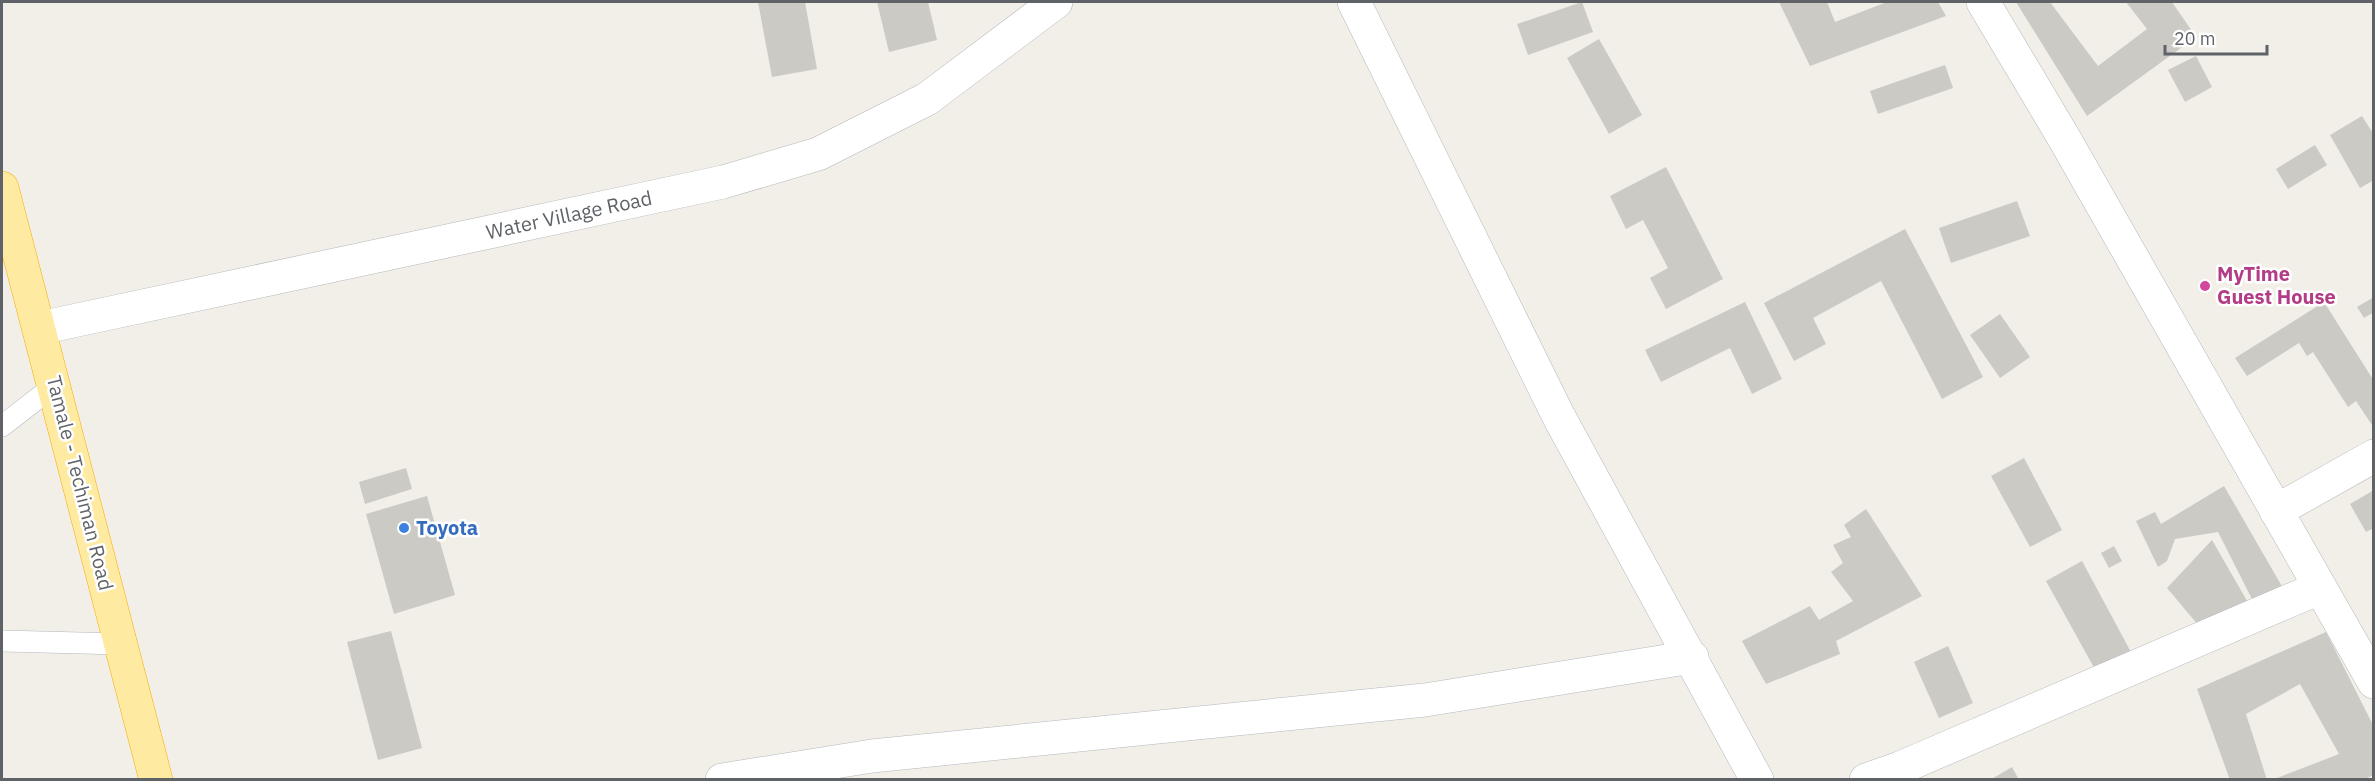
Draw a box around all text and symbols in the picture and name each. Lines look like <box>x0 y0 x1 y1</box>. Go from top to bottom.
scale bar <box>2165 18 2267 56</box>
text: 20 m <box>2174 27 2216 50</box>
street label: Water Village Road <box>483 184 654 245</box>
place label: MyTime Guest House <box>2217 260 2336 310</box>
marker: MyTime Guest House <box>2198 279 2212 293</box>
street label: Tamale - Techiman Road <box>41 373 120 593</box>
place label: Toyota <box>416 514 478 541</box>
marker: Toyota <box>397 521 411 535</box>

